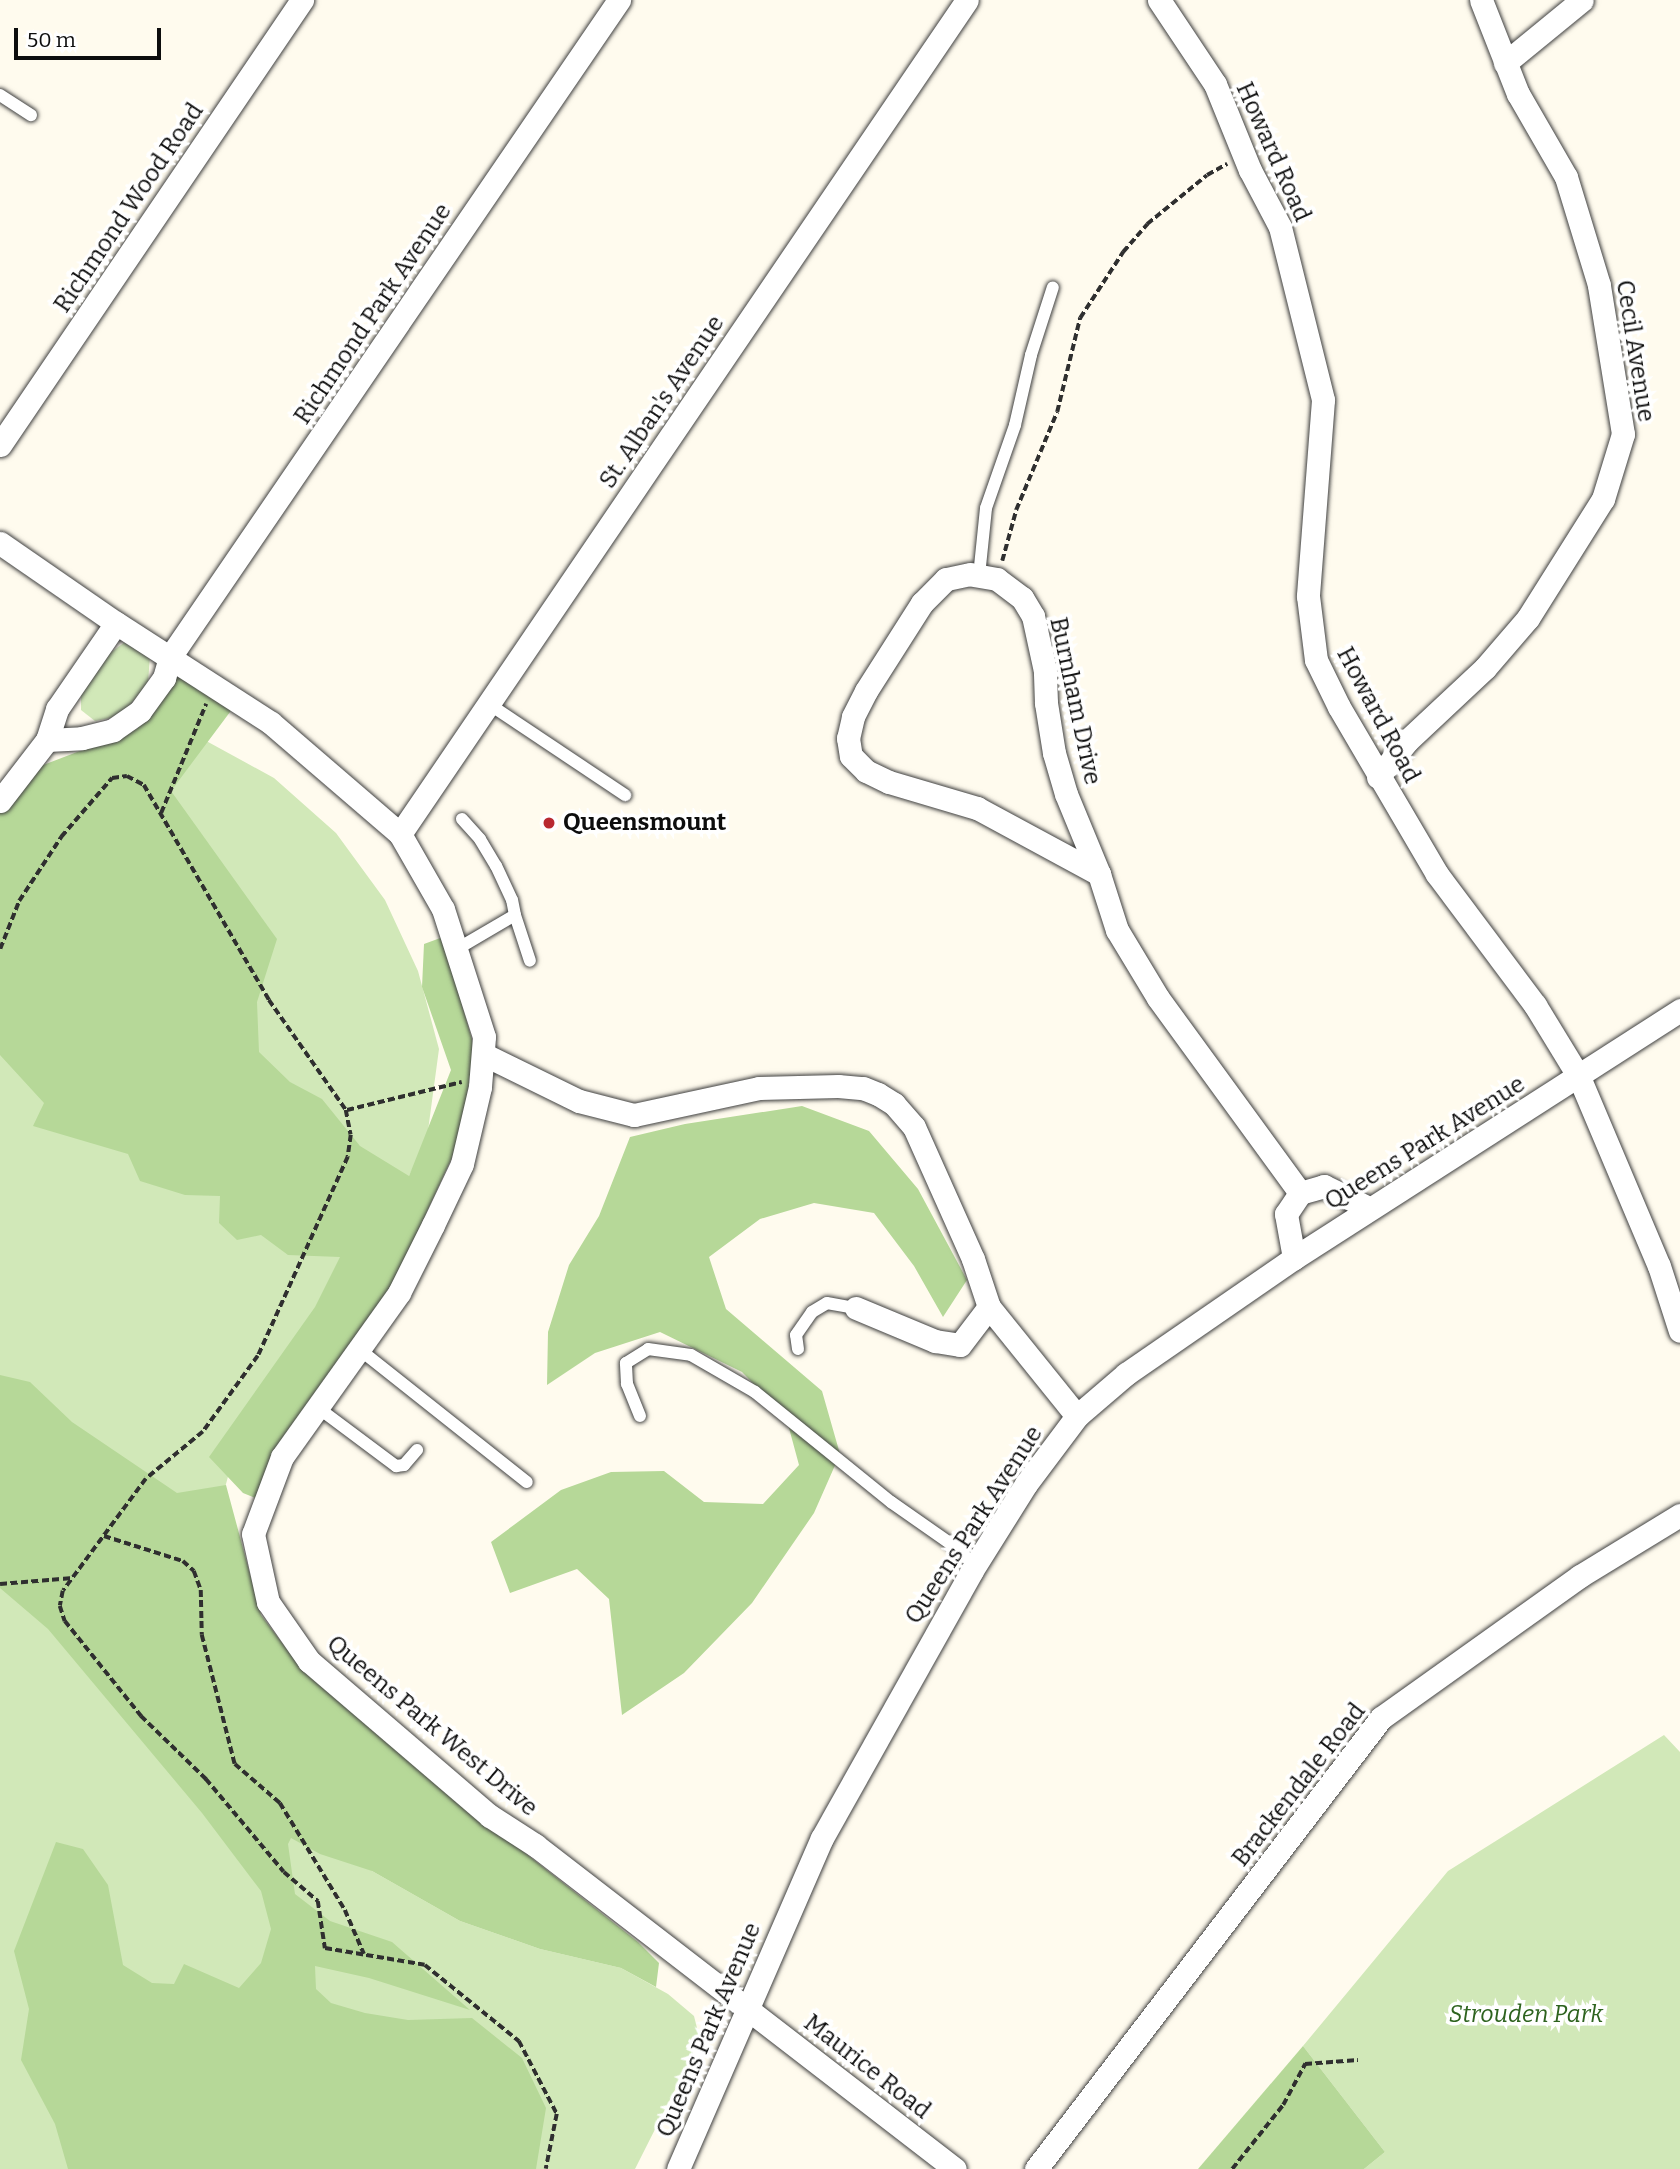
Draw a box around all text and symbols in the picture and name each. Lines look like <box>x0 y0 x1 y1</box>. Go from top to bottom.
scale bar <box>18 14 164 58</box>
text: 50 m <box>27 27 76 53</box>
street label: Howard Road <box>1229 78 1317 226</box>
street label: Richmond Wood Road <box>48 98 210 318</box>
street label: Richmond Park Avenue <box>288 198 458 430</box>
street label: Cecil Avenue <box>1610 278 1660 424</box>
street label: St. Alban's Avenue <box>594 310 730 494</box>
street label: Burnham Drive <box>1043 615 1107 787</box>
street label: Howard Road <box>1330 642 1426 788</box>
place label: Queensmount <box>563 809 726 837</box>
marker: Queensmount <box>541 815 557 831</box>
street label: Queens Park Avenue <box>1320 1070 1530 1216</box>
street label: Queens Park Avenue <box>899 1421 1049 1629</box>
street label: Queens Park West Drive <box>321 1630 543 1822</box>
street label: Brackendale Road <box>1226 1698 1372 1872</box>
street label: Queens Park Avenue <box>651 1918 767 2142</box>
park label: Strouden Park <box>1449 2001 1603 2029</box>
street label: Maurice Road <box>798 2009 936 2125</box>

